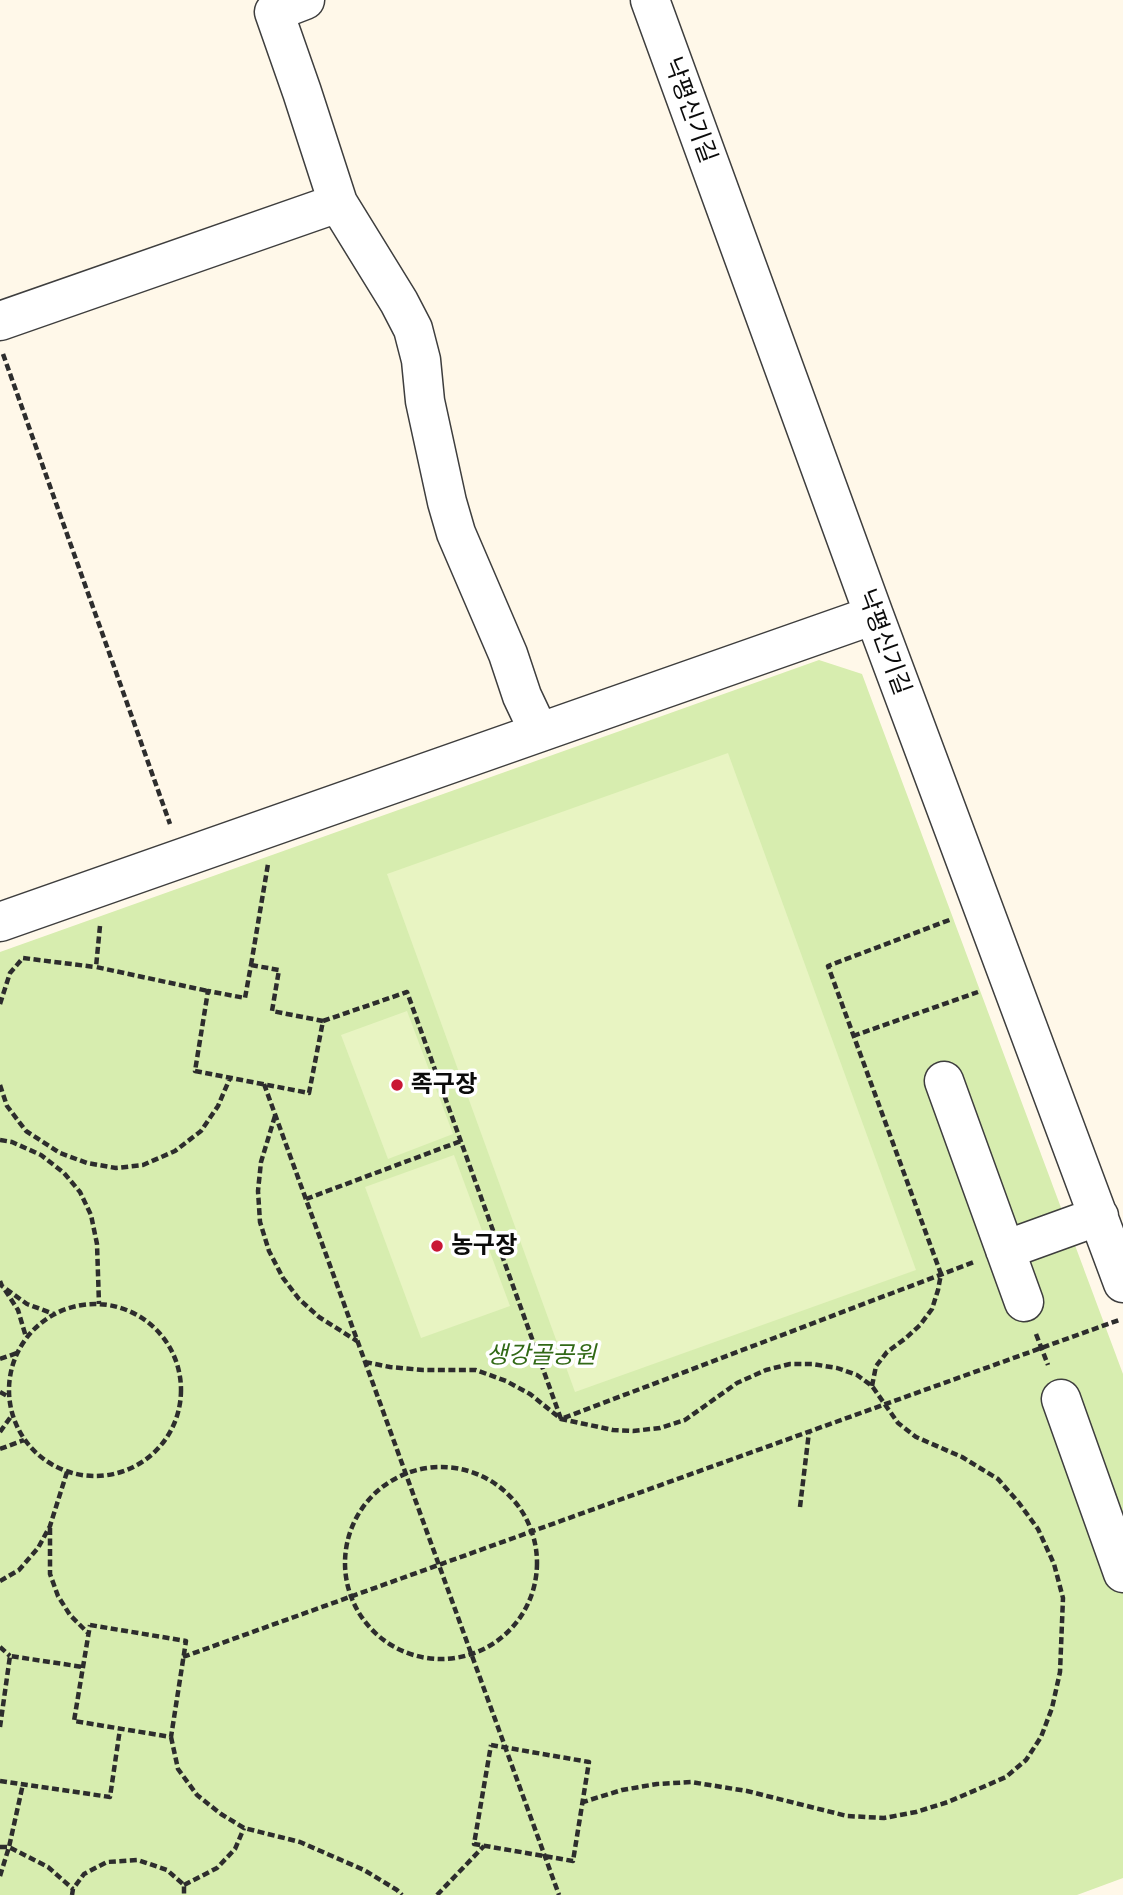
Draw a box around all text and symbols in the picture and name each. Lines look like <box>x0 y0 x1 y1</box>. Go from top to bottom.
street label: 낙평신기길 <box>658 53 722 167</box>
street label: 낙평신기길 <box>852 585 916 699</box>
place label: 족구장 <box>411 1071 477 1099</box>
marker: 족구장 <box>389 1077 405 1093</box>
place label: 농구장 <box>451 1232 517 1260</box>
marker: 농구장 <box>429 1238 445 1254</box>
park label: 생강골공원 <box>486 1342 596 1370</box>

